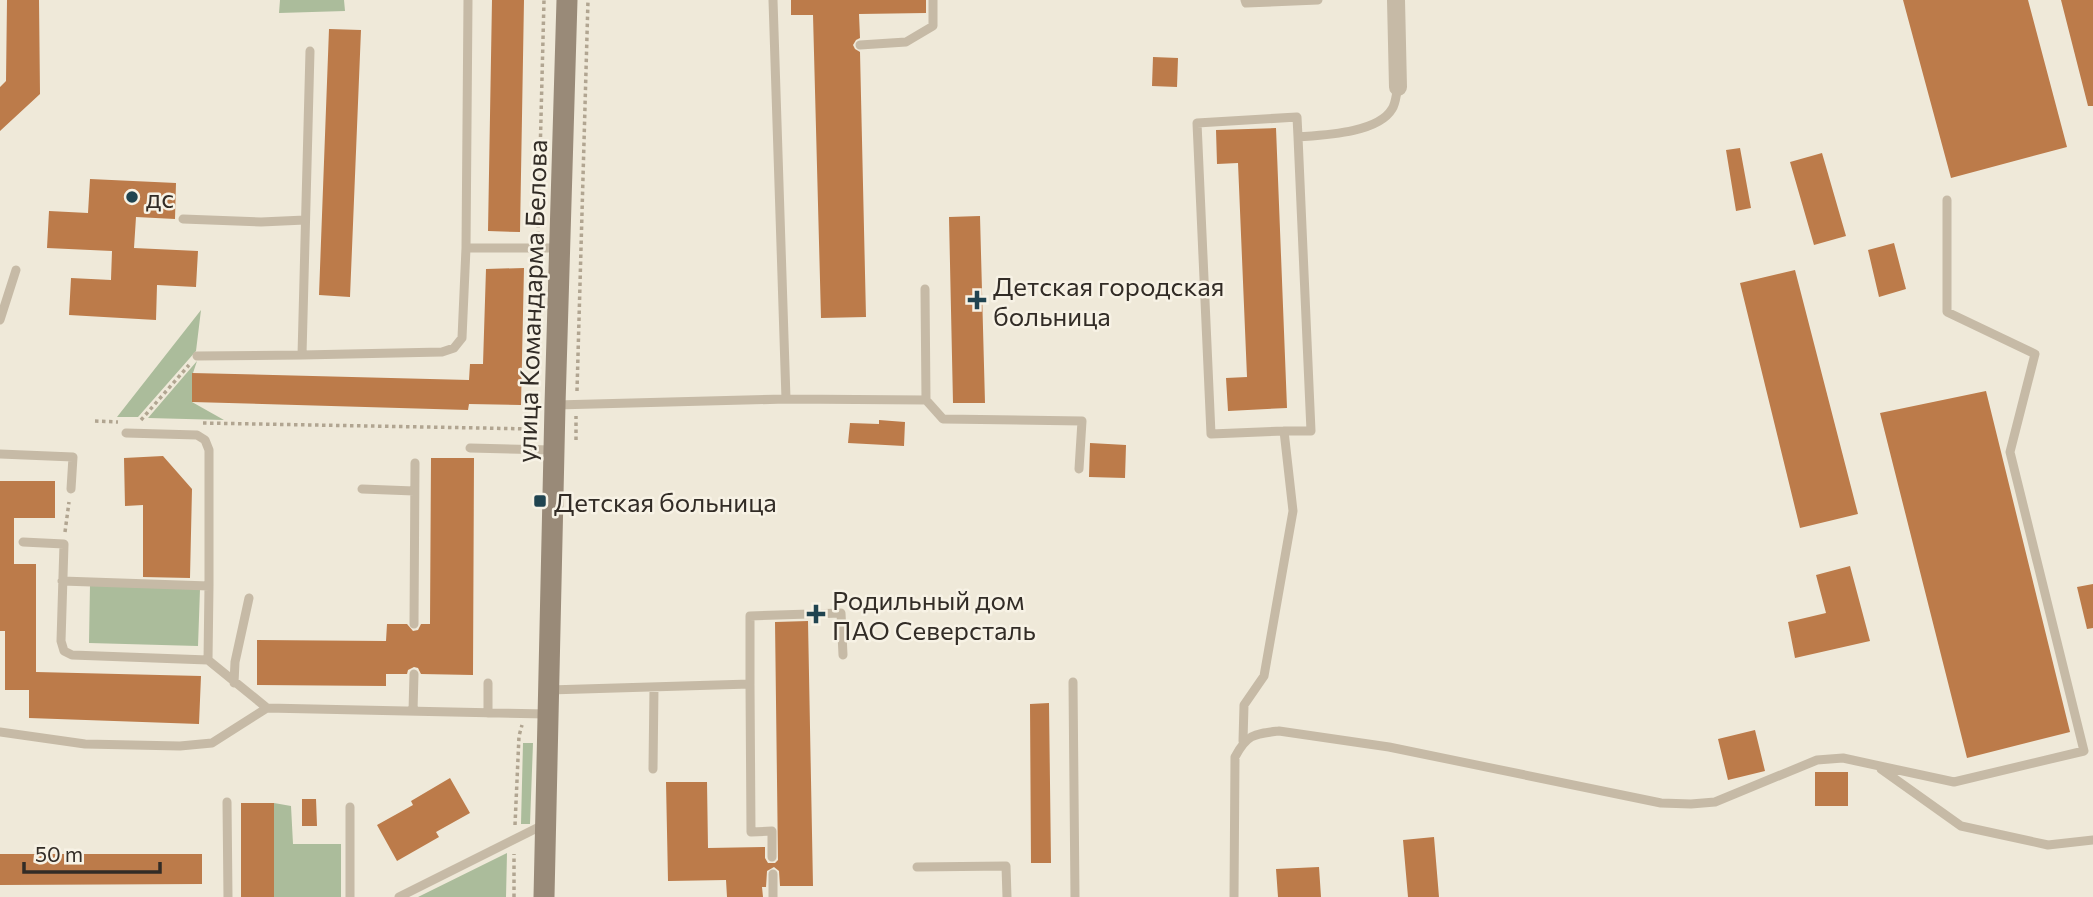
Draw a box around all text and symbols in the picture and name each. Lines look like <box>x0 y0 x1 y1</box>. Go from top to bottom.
street label: улица Командарма Белова <box>510 139 552 463</box>
place label: дс <box>146 182 174 213</box>
marker: дс <box>124 189 140 205</box>
place label: Детская городская больница <box>993 270 1224 331</box>
marker: Детская городская больница <box>967 290 987 310</box>
place label: Детская больница <box>554 486 777 517</box>
marker: Детская больница <box>532 493 548 509</box>
place label: Родильный дом ПАО Северсталь <box>832 584 1036 645</box>
marker: Родильный дом ПАО Северсталь <box>806 604 826 624</box>
scale bar <box>24 830 161 874</box>
text: 50 m <box>35 841 83 866</box>

